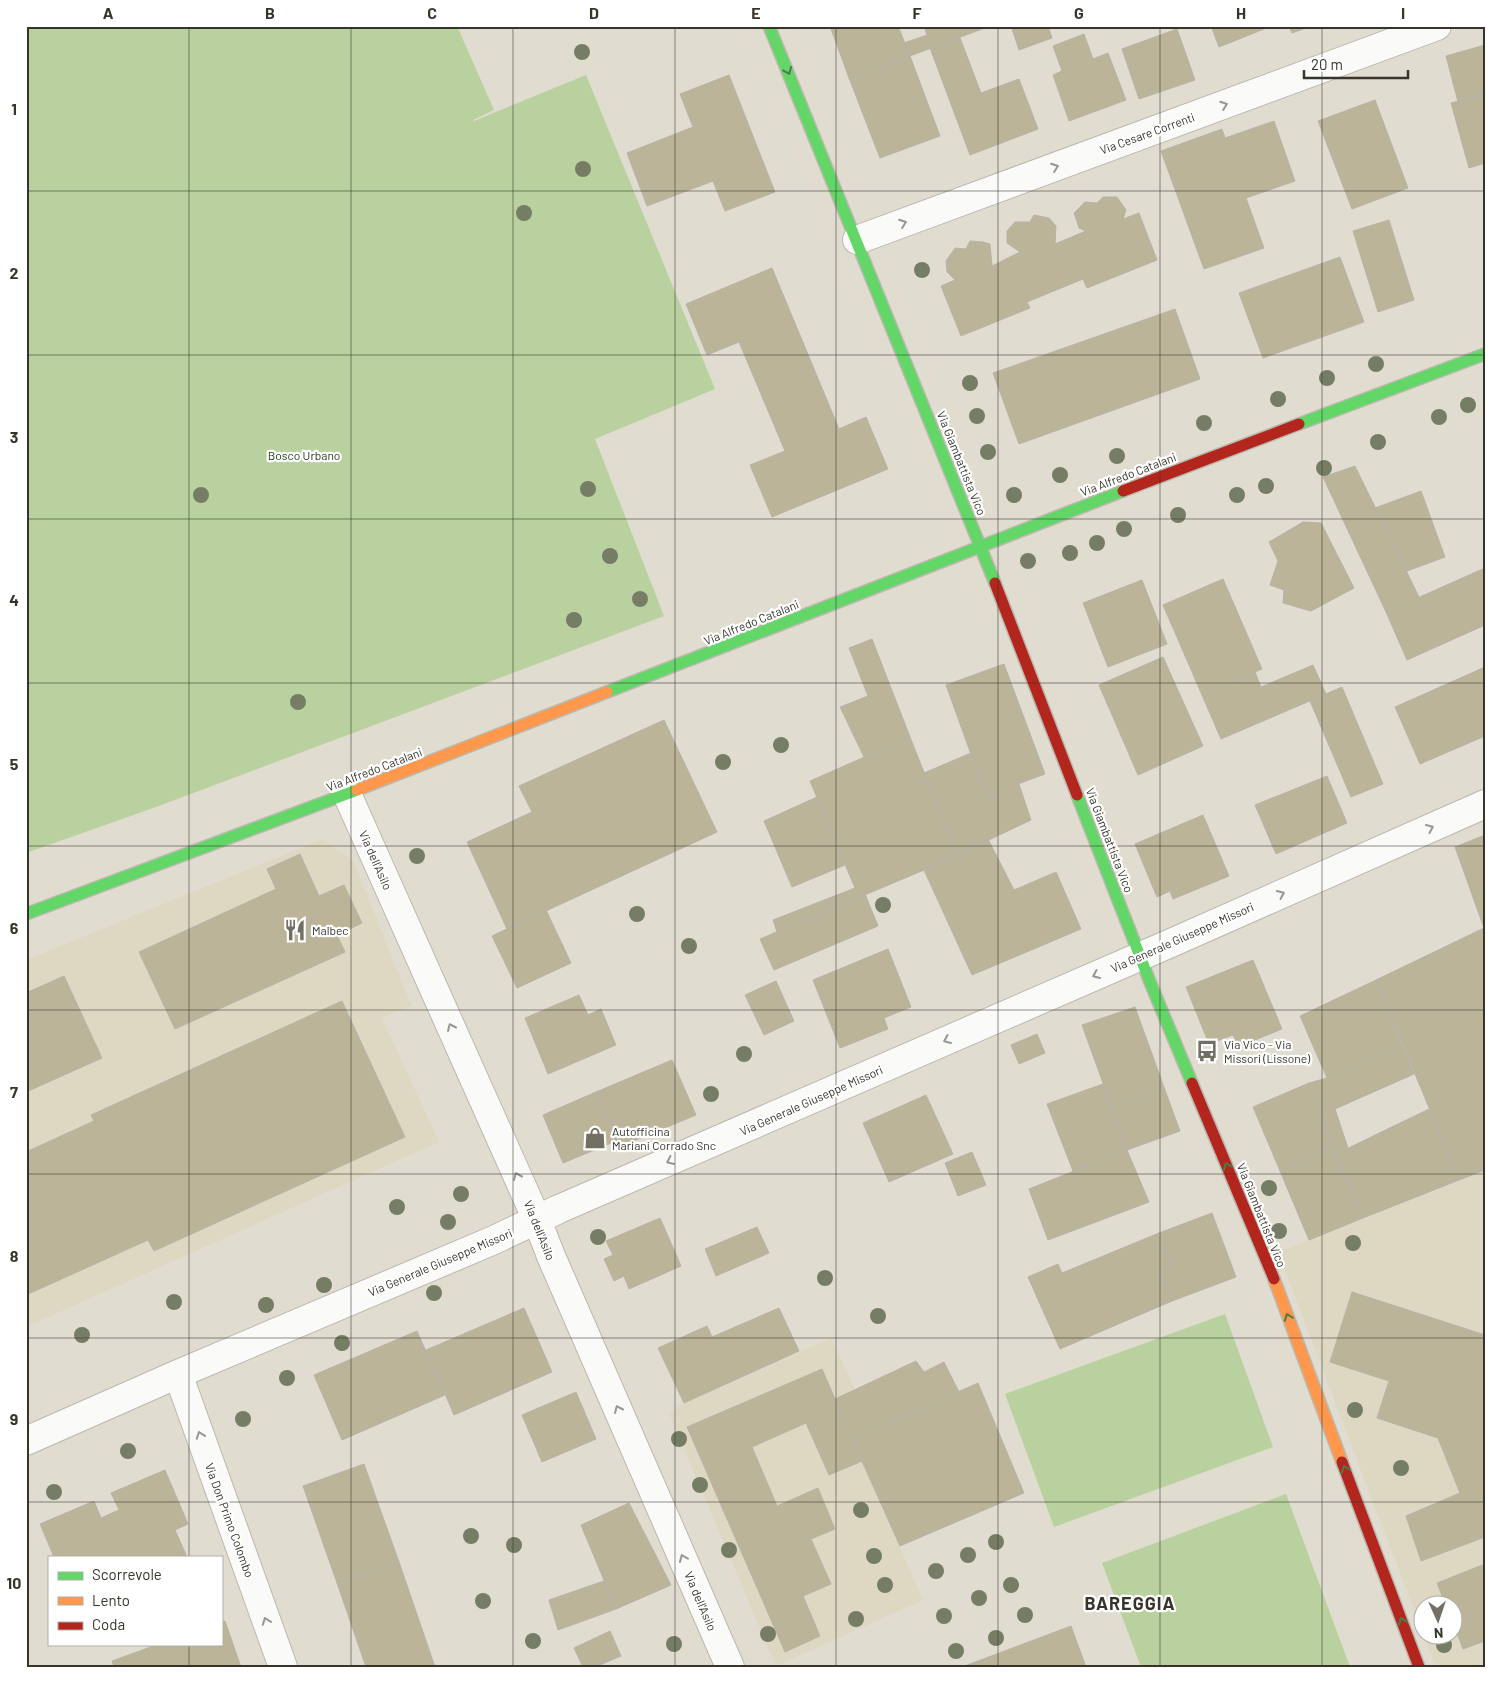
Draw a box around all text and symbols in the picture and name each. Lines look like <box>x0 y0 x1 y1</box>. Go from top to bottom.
text: A <box>103 3 114 22</box>
text: B <box>265 3 275 22</box>
text: C <box>427 3 437 22</box>
text: D <box>589 3 599 22</box>
text: E <box>751 3 761 22</box>
text: F <box>913 3 922 22</box>
text: G <box>1074 3 1084 22</box>
text: H <box>1236 3 1246 22</box>
text: I <box>1401 3 1405 22</box>
scale bar <box>1304 48 1407 80</box>
text: 20 m <box>1311 55 1343 73</box>
one-way arrow <box>781 66 792 75</box>
text: 1 <box>11 99 17 118</box>
one-way arrow <box>1219 101 1228 111</box>
street label: Via Cesare Correnti <box>1098 109 1196 157</box>
one-way arrow <box>1050 163 1059 173</box>
one-way arrow <box>898 219 907 229</box>
text: 2 <box>10 263 19 282</box>
street label: Via Giambattista Vico <box>935 409 989 517</box>
text: 3 <box>10 427 18 446</box>
park label: Bosco Urbano <box>268 448 340 462</box>
street label: Via Alfredo Catalani <box>1078 449 1178 499</box>
text: 4 <box>9 590 19 609</box>
street label: Via Alfredo Catalani <box>701 597 801 647</box>
street label: Via Alfredo Catalani <box>324 744 424 794</box>
text: 5 <box>10 754 19 773</box>
street label: Via Giambattista Vico <box>1084 786 1136 894</box>
one-way arrow <box>1425 824 1434 834</box>
street label: Via dell'Asilo <box>357 828 395 892</box>
one-way arrow <box>1276 889 1285 900</box>
street label: Via Generale Giuseppe Missori <box>1108 899 1256 975</box>
restaurant icon: Malbec <box>282 917 308 943</box>
text: 6 <box>10 918 19 937</box>
place label: Malbec <box>312 923 349 937</box>
one-way arrow <box>1092 969 1101 980</box>
one-way arrow <box>446 1023 457 1032</box>
one-way arrow <box>943 1034 952 1045</box>
place label: Via Vico - Via Missori (Lissone) <box>1224 1037 1311 1065</box>
bus stop icon: Via Vico - Via Missori (Lissone) <box>1194 1038 1220 1064</box>
street label: Via Generale Giuseppe Missori <box>737 1062 885 1138</box>
text: 7 <box>10 1082 18 1101</box>
place label: Autofficina Mariani Corrado Snc <box>612 1124 716 1152</box>
shop icon: Autofficina Mariani Corrado Snc <box>582 1125 608 1151</box>
one-way arrow <box>666 1156 674 1166</box>
street label: Via Giambattista Vico <box>1235 1161 1289 1269</box>
one-way arrow <box>1223 1162 1234 1171</box>
one-way arrow <box>513 1172 524 1181</box>
street label: Via dell'Asilo <box>522 1198 558 1262</box>
street label: Via Generale Giuseppe Missori <box>366 1225 514 1299</box>
text: 8 <box>10 1246 19 1265</box>
one-way arrow <box>1284 1313 1294 1321</box>
one-way arrow <box>613 1405 624 1414</box>
text: 9 <box>10 1409 18 1428</box>
one-way arrow <box>196 1431 206 1440</box>
street label: Via Don Primo Colombo <box>203 1461 257 1579</box>
one-way arrow <box>1341 1465 1351 1474</box>
one-way arrow <box>678 1554 689 1563</box>
legend <box>48 1556 222 1646</box>
text: Scorrevole <box>92 1565 162 1583</box>
street label: Via dell'Asilo <box>682 1569 720 1633</box>
text: 10 <box>7 1573 21 1592</box>
text: Lento <box>92 1591 130 1609</box>
district label: BAREGGIA <box>1085 1592 1175 1614</box>
north arrow <box>1414 1596 1464 1646</box>
text: Coda <box>92 1615 125 1633</box>
one-way arrow <box>262 1617 272 1626</box>
one-way arrow <box>1398 1617 1408 1626</box>
text: N <box>1434 1625 1444 1642</box>

